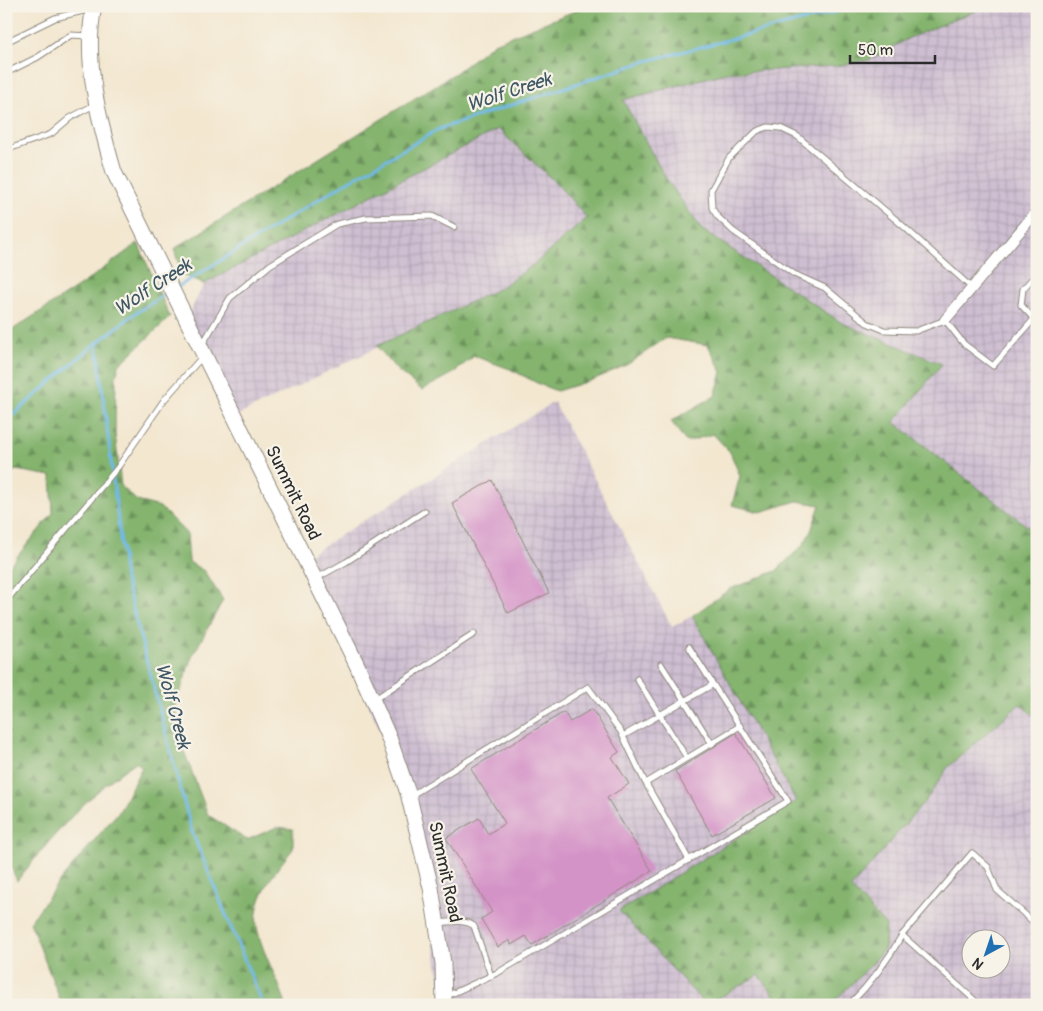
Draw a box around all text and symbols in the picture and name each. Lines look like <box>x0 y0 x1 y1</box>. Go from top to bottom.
scale bar <box>850 32 936 64</box>
text: 50 m <box>858 41 893 60</box>
water label: Wolf Creek <box>464 66 556 117</box>
water label: Wolf Creek <box>110 252 198 321</box>
street label: Summit Road <box>260 442 326 544</box>
water label: Wolf Creek <box>150 661 196 753</box>
street label: Summit Road <box>423 819 467 925</box>
north arrow <box>960 928 1010 978</box>
text: N <box>969 954 987 973</box>

